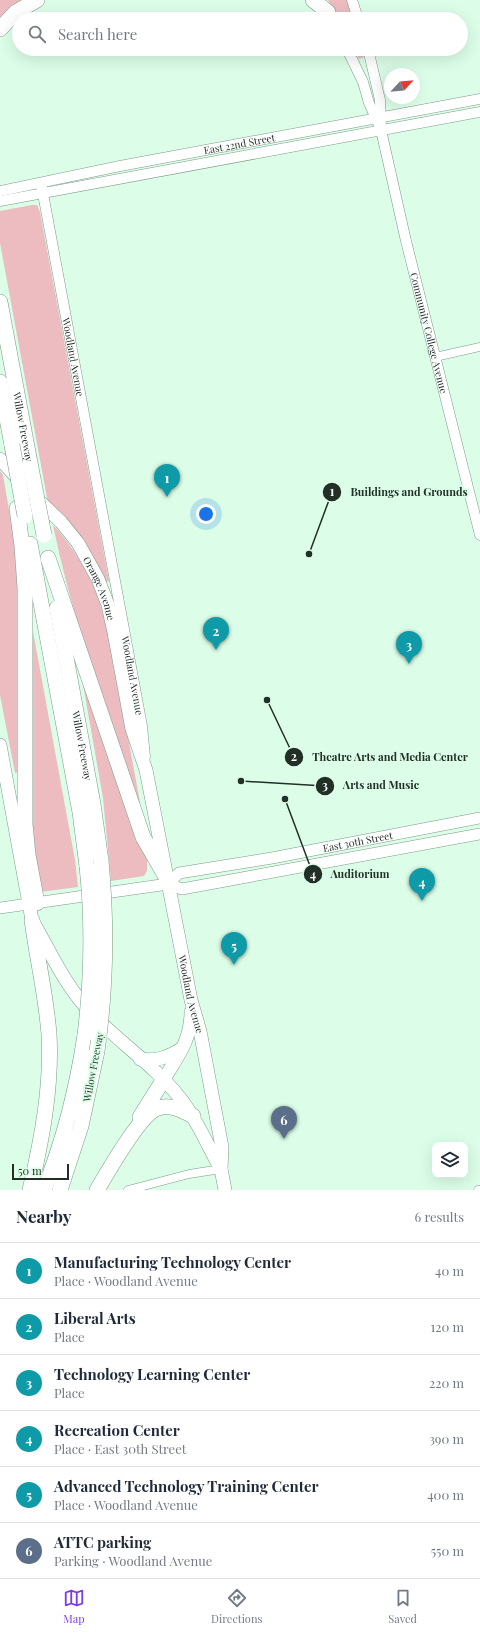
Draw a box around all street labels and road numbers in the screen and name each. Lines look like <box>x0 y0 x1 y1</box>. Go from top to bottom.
street label: East 22nd Street <box>203 130 277 157</box>
street label: Community College Avenue <box>407 271 451 395</box>
street label: Woodland Avenue <box>59 315 88 398</box>
street label: Willow Freeway <box>10 390 37 463</box>
street label: Orange Avenue <box>80 554 118 622</box>
street label: Woodland Avenue <box>118 634 147 716</box>
street label: Willow Freeway <box>69 709 96 782</box>
street label: East 30th Street <box>322 828 394 855</box>
street label: Woodland Avenue <box>175 953 207 1035</box>
street label: Willow Freeway <box>79 1031 107 1104</box>

